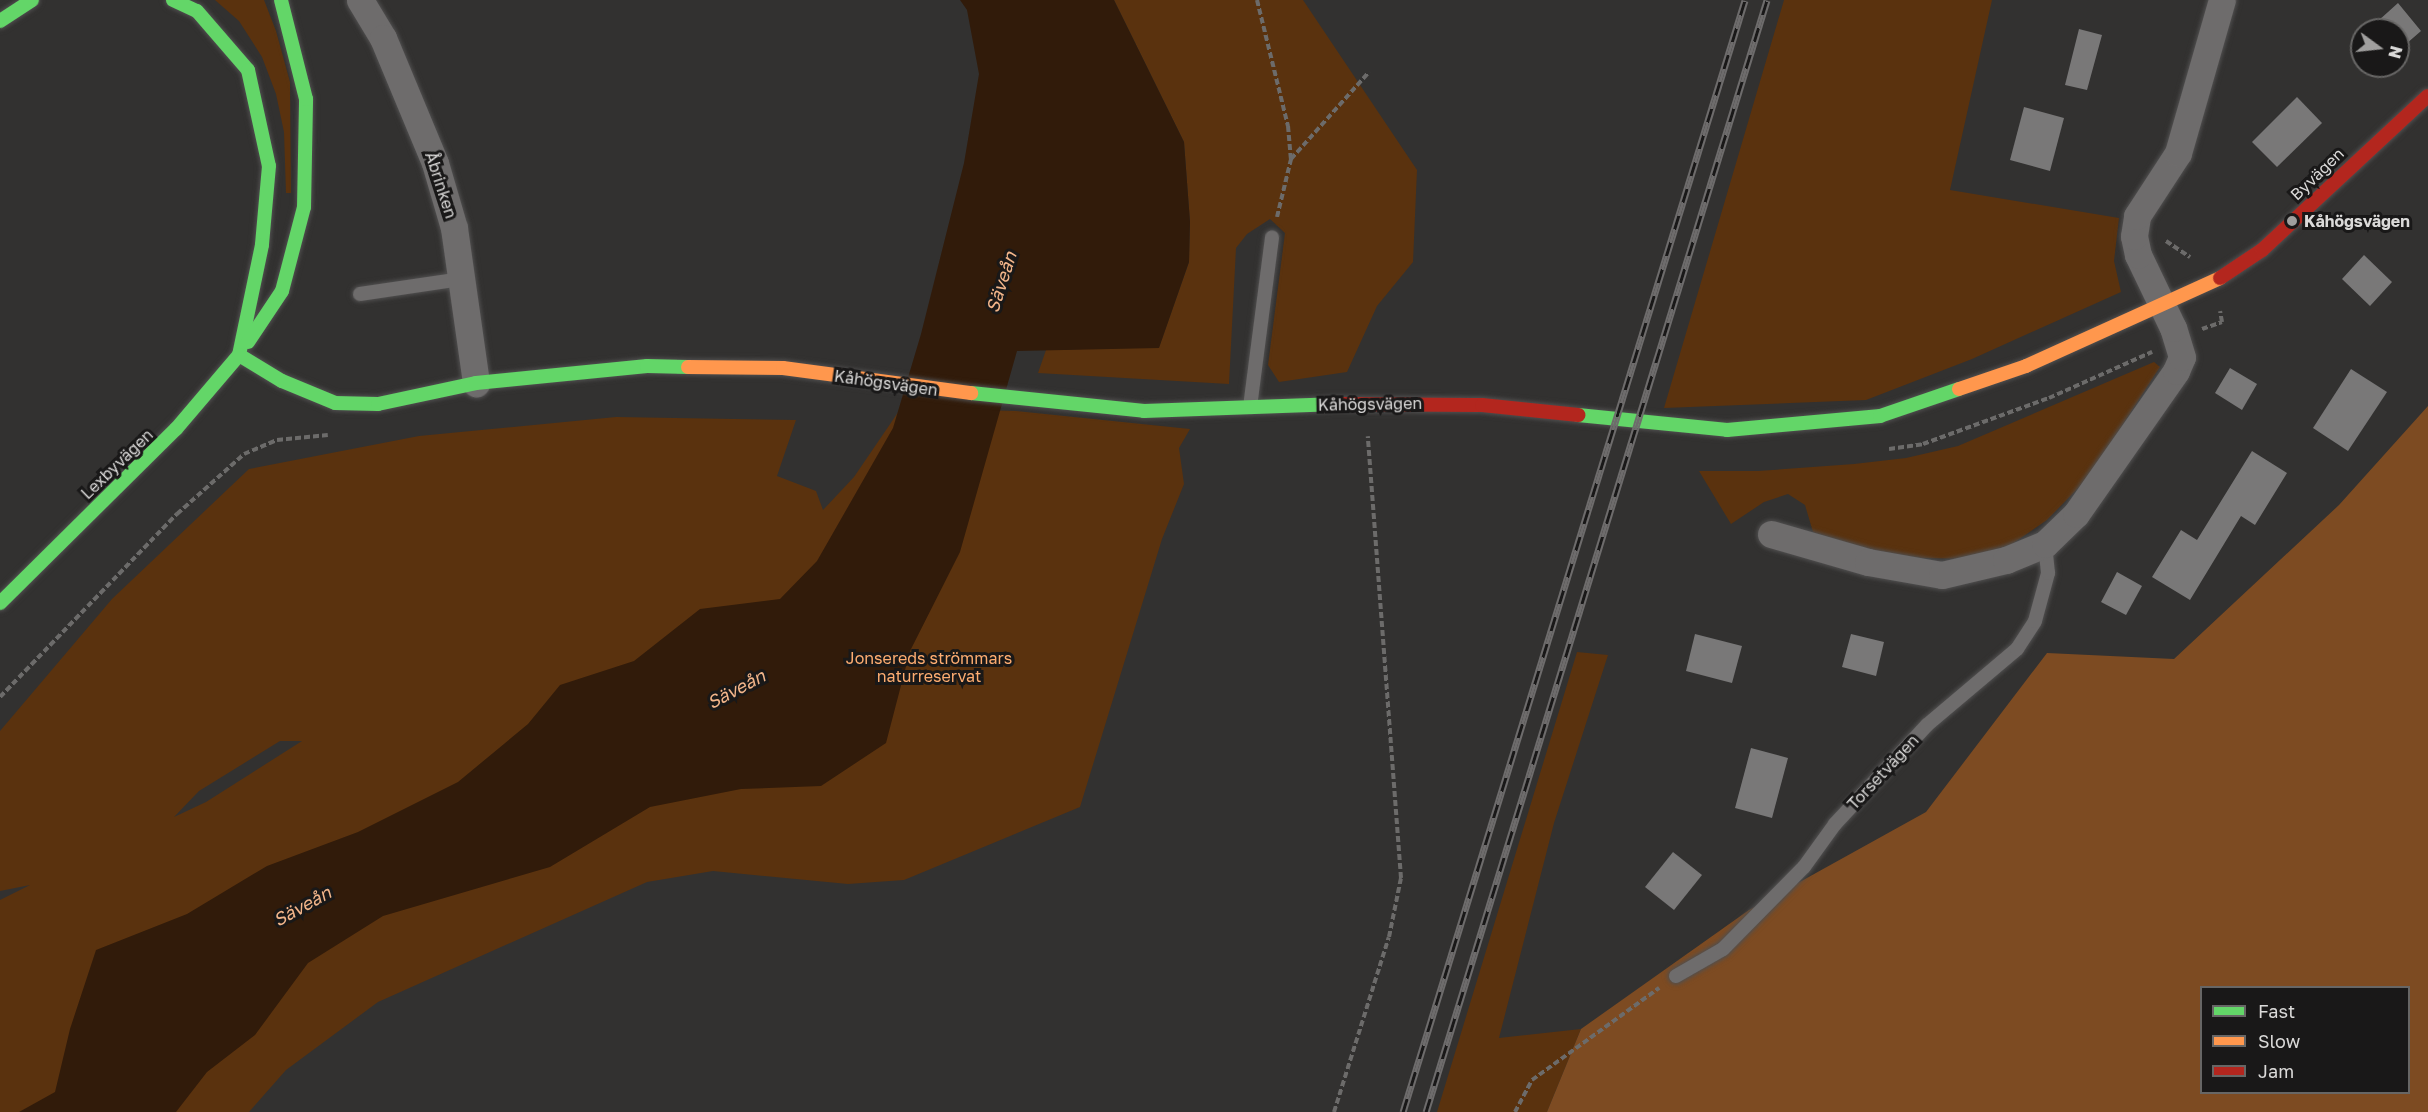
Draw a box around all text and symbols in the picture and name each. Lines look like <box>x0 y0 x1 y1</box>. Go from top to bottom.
north arrow <box>2350 18 2410 78</box>
text: N <box>2384 44 2407 61</box>
street label: Byvägen <box>2286 144 2348 204</box>
street label: Åbrinken <box>421 149 461 221</box>
place label: Kåhögsvägen <box>2304 211 2410 231</box>
marker: Kåhögsvägen <box>2285 214 2299 228</box>
water label: Säveån <box>981 249 1021 315</box>
street label: Kåhögsvägen <box>833 366 939 400</box>
street label: Kåhögsvägen <box>1318 393 1422 415</box>
street label: Lexbyvägen <box>77 425 157 503</box>
park label: Jonsereds strömmars naturreservat <box>846 648 1012 686</box>
water label: Säveån <box>703 665 769 713</box>
street label: Torsetvägen <box>1843 731 1923 813</box>
water label: Säveån <box>269 881 335 931</box>
legend <box>2200 986 2410 1094</box>
text: Fast <box>2258 1000 2295 1022</box>
text: Slow <box>2258 1030 2300 1052</box>
text: Jam <box>2258 1060 2294 1082</box>

